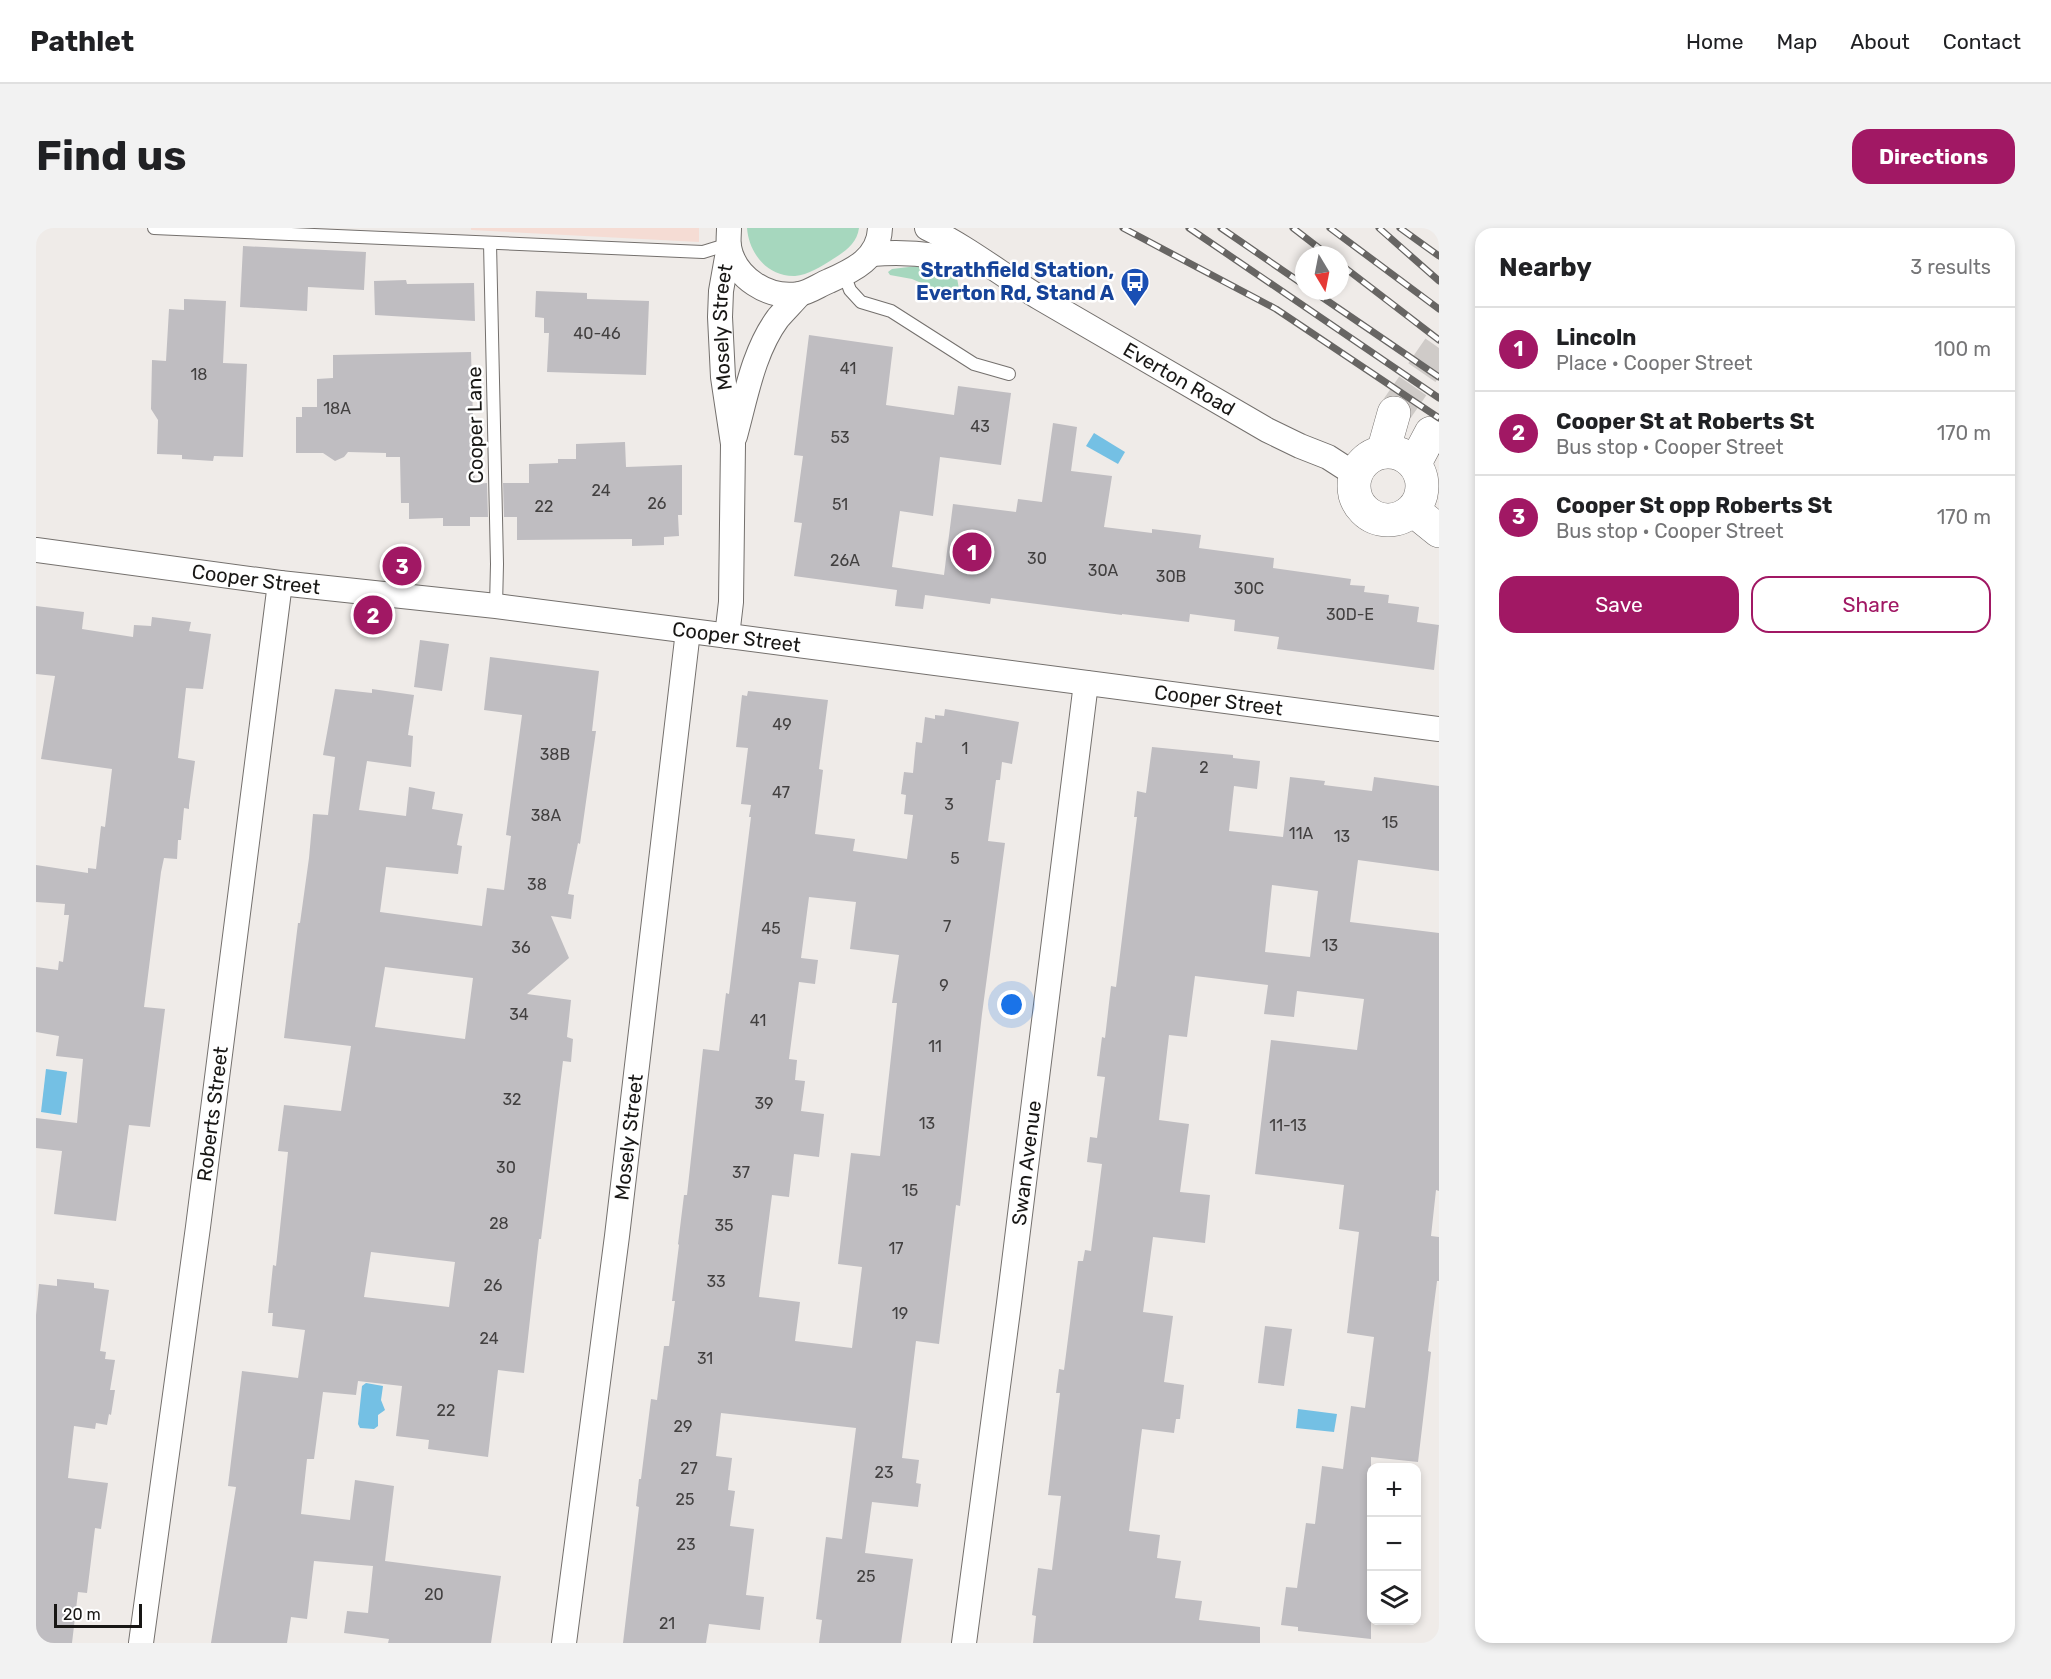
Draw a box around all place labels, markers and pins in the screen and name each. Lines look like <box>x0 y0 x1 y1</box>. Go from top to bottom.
place label: Strathfield Station, Everton Rd, Stand A <box>916 258 1115 305</box>
bus stop icon: Strathfield Station, Everton Rd, Stand A <box>1119 266 1151 308</box>
pin: 1 <box>952 530 992 574</box>
pin: 3 <box>382 544 422 588</box>
pin: 2 <box>354 592 392 638</box>

